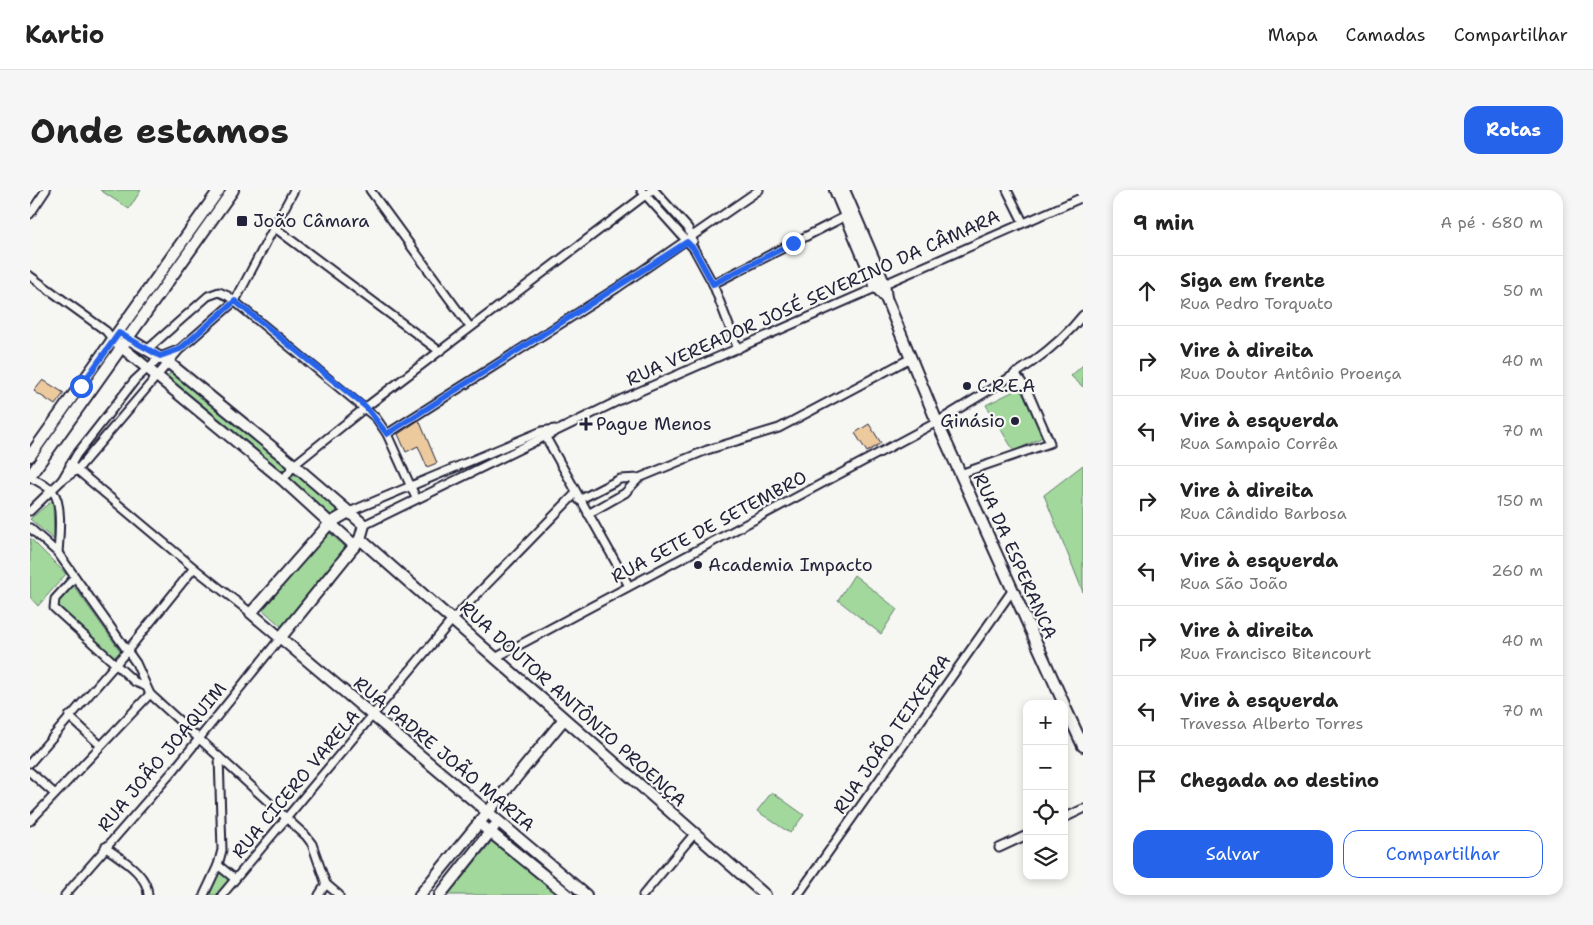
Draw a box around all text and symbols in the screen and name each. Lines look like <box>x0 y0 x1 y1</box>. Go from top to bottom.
text: Kartio <box>25 19 104 51</box>
text: Mapa <box>1268 23 1318 47</box>
text: Camadas <box>1346 23 1426 47</box>
text: Compartilhar <box>1454 23 1568 47</box>
button: Rotas <box>1464 106 1563 154</box>
text: Onde estamos <box>30 107 289 154</box>
street label: RUA VEREADOR JOSÉ SEVERINO DA CÂMARA <box>622 204 1004 392</box>
place label: João Câmara <box>253 209 370 233</box>
text: 9 min <box>1133 209 1194 237</box>
text: A pé · 680 m <box>1441 212 1543 233</box>
marker: João Câmara <box>235 214 249 228</box>
route end <box>782 232 805 255</box>
text: Siga em frente <box>1180 268 1325 293</box>
icon: ahead <box>1133 277 1161 305</box>
text: 50 m <box>1503 280 1543 301</box>
text: Rua Pedro Torquato <box>1180 293 1333 314</box>
text: Vire à direita <box>1180 338 1313 363</box>
icon: right <box>1133 347 1161 375</box>
text: 40 m <box>1501 350 1543 371</box>
text: Rua Doutor Antônio Proença <box>1180 363 1402 384</box>
place label: C.R.E.A <box>977 374 1035 398</box>
route start <box>70 375 93 398</box>
marker: C.R.E.A <box>961 380 973 392</box>
text: Vire à esquerda <box>1180 408 1338 433</box>
place label: Ginásio <box>940 409 1005 433</box>
place label: Pague Menos <box>596 412 712 436</box>
marker: Ginásio <box>1009 415 1021 427</box>
icon: left <box>1133 417 1161 445</box>
marker: Pague Menos <box>580 418 592 430</box>
text: 70 m <box>1502 420 1543 441</box>
text: Rua Sampaio Corrêa <box>1180 433 1338 454</box>
street label: RUA SETE DE SETEMBRO <box>607 465 811 589</box>
street label: RUA DA ESPERANCA <box>968 469 1062 643</box>
text: Vire à direita <box>1180 478 1313 503</box>
icon: right <box>1133 487 1161 515</box>
text: 150 m <box>1496 490 1543 511</box>
text: Rua Cândido Barbosa <box>1180 503 1347 524</box>
text: Vire à esquerda <box>1180 548 1338 573</box>
place label: Academia Impacto <box>708 553 873 577</box>
icon: left <box>1133 557 1161 585</box>
marker: Academia Impacto <box>692 559 704 571</box>
text: 260 m <box>1491 560 1543 581</box>
text: Rua São João <box>1180 573 1288 594</box>
street label: RUA DOUTOR ANTÔNIO PROENÇA <box>455 596 691 812</box>
text: Vire à direita <box>1180 618 1313 643</box>
icon: right <box>1133 627 1161 655</box>
text: 40 m <box>1501 630 1543 651</box>
text: Rua Francisco Bitencourt <box>1180 643 1372 664</box>
street label: RUA JOÃO TEIXEIRA <box>828 649 956 819</box>
street label: RUA PADRE JOÃO MARIA <box>348 671 540 837</box>
street label: RUA JOÃO JOAQUIM <box>92 677 232 837</box>
text: Vire à esquerda <box>1180 688 1338 713</box>
icon: left <box>1133 697 1161 725</box>
map controls <box>1023 700 1068 880</box>
button: + <box>1023 700 1068 745</box>
text: 70 m <box>1502 700 1543 721</box>
street label: RUA CICERO VARELA <box>227 705 365 863</box>
text: Travessa Alberto Torres <box>1180 713 1363 734</box>
button: − <box>1023 745 1068 790</box>
icon: arrive <box>1133 767 1161 795</box>
text: Chegada ao destino <box>1180 768 1379 793</box>
button: locate <box>1023 790 1068 835</box>
button: Salvar <box>1133 830 1333 878</box>
button: Compartilhar <box>1343 830 1543 878</box>
button: layers <box>1023 835 1068 880</box>

